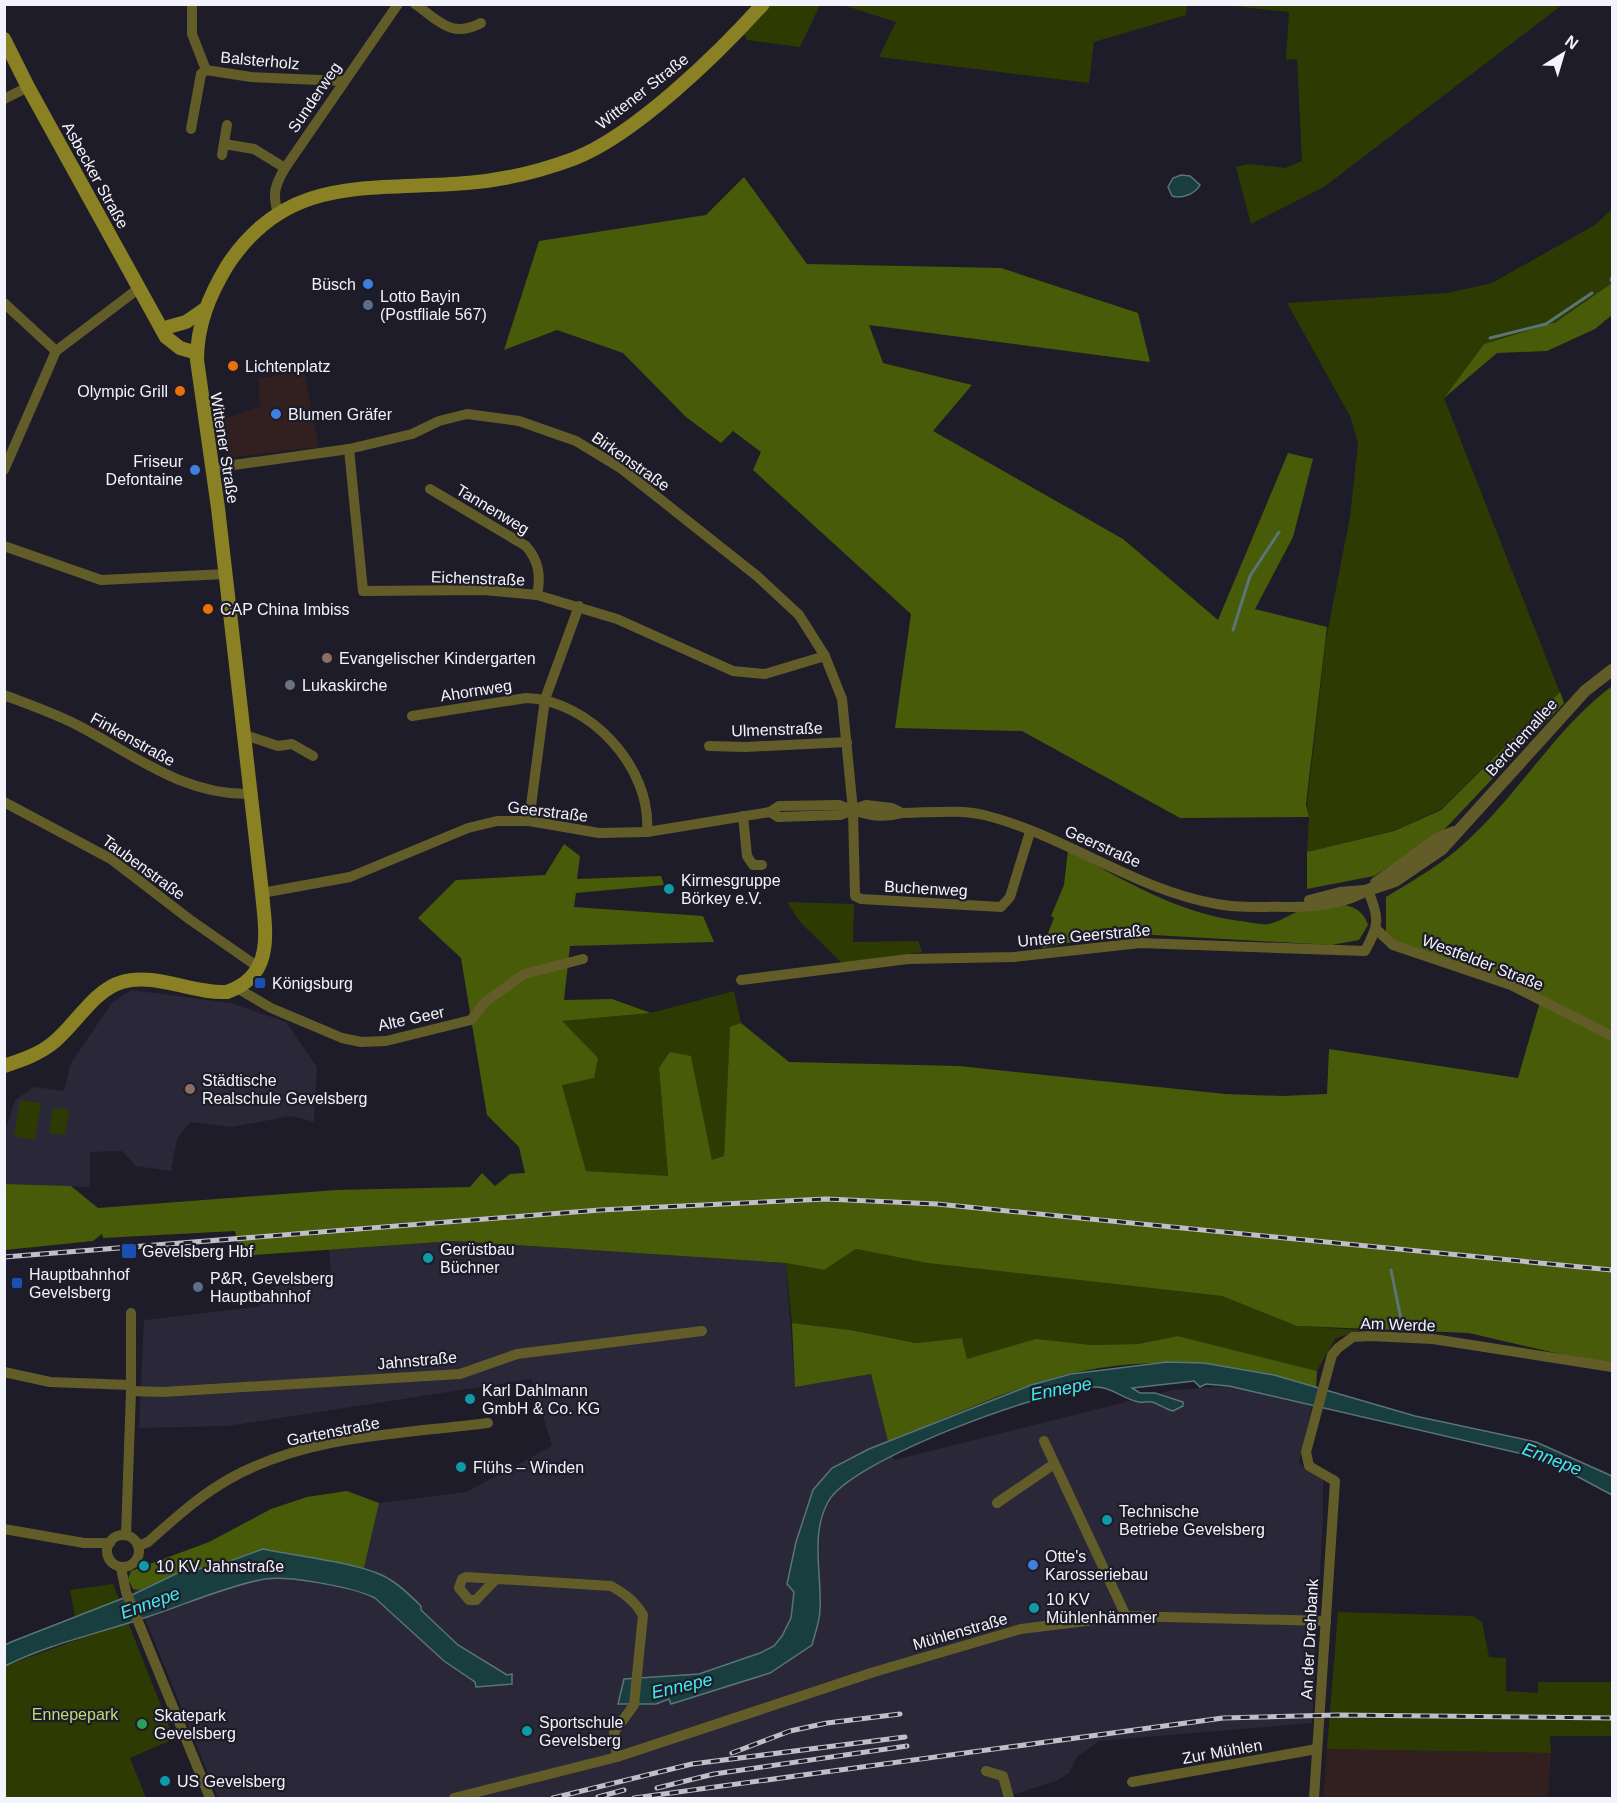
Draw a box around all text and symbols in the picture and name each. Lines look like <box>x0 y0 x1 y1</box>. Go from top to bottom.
north arrow <box>1533 24 1593 84</box>
text: N <box>1562 32 1581 53</box>
street label: Balsterholz <box>220 49 300 72</box>
street label: Wittener Straße <box>593 50 692 133</box>
street label: Sunderweg <box>285 59 344 136</box>
street label: Asbecker Straße <box>59 119 132 232</box>
place label: Büsch <box>312 276 356 293</box>
marker: Büsch <box>361 277 375 291</box>
place label: Lotto Bayin (Postfliale 567) <box>380 288 487 323</box>
marker: Lotto Bayin (Postfliale 567) <box>361 298 375 312</box>
place label: Lichtenplatz <box>245 358 330 375</box>
marker: Lichtenplatz <box>226 359 240 373</box>
place label: Olympic Grill <box>77 383 168 400</box>
marker: Olympic Grill <box>173 384 187 398</box>
street label: Wittener Straße <box>207 391 242 505</box>
place label: Blumen Gräfer <box>288 406 393 423</box>
marker: Blumen Gräfer <box>269 407 283 421</box>
street label: Birkenstraße <box>589 428 673 494</box>
place label: Friseur Defontaine <box>106 453 184 488</box>
marker: Friseur Defontaine <box>188 463 202 477</box>
street label: Tannenweg <box>453 481 532 538</box>
street label: Eichenstraße <box>431 568 525 589</box>
place label: CAP China Imbiss <box>220 601 350 618</box>
marker: CAP China Imbiss <box>201 602 215 616</box>
place label: Evangelischer Kindergarten <box>339 650 536 667</box>
marker: Evangelischer Kindergarten <box>320 651 334 665</box>
street label: Ahornweg <box>439 676 513 705</box>
place label: Lukaskirche <box>302 677 387 694</box>
marker: Lukaskirche <box>283 678 297 692</box>
street label: Berchemallee <box>1482 695 1560 779</box>
street label: Finkenstraße <box>88 709 178 770</box>
street label: Ulmenstraße <box>731 719 823 740</box>
street label: Geerstraße <box>507 798 589 825</box>
street label: Geerstraße <box>1062 822 1143 871</box>
street label: Taubenstraße <box>99 832 188 903</box>
place label: Kirmesgruppe Börkey e.V. <box>681 872 781 907</box>
street label: Buchenweg <box>884 878 968 899</box>
marker: Kirmesgruppe Börkey e.V. <box>662 882 676 896</box>
street label: Untere Geerstraße <box>1017 921 1151 950</box>
street label: Westfelder Straße <box>1420 931 1546 993</box>
place label: Königsburg <box>272 975 353 992</box>
marker: Königsburg <box>253 976 267 990</box>
street label: Alte Geer <box>376 1003 447 1034</box>
place label: Städtische Realschule Gevelsberg <box>202 1072 367 1107</box>
marker: Städtische Realschule Gevelsberg <box>183 1082 197 1096</box>
place label: Gerüstbau Büchner <box>440 1241 515 1276</box>
marker: Gevelsberg Hbf <box>120 1242 138 1260</box>
place label: Gevelsberg Hbf <box>142 1243 254 1260</box>
marker: Gerüstbau Büchner <box>421 1251 435 1265</box>
place label: Hauptbahnhof Gevelsberg <box>29 1266 130 1301</box>
place label: P&R, Gevelsberg Hauptbahnhof <box>210 1270 334 1305</box>
marker: Hauptbahnhof Gevelsberg <box>10 1276 24 1290</box>
marker: P&R, Gevelsberg Hauptbahnhof <box>191 1280 205 1294</box>
street label: Am Werde <box>1360 1315 1436 1334</box>
street label: Jahnstraße <box>376 1349 458 1372</box>
water label: Ennepe <box>1029 1373 1093 1405</box>
place label: Karl Dahlmann GmbH & Co. KG <box>482 1382 600 1417</box>
marker: Karl Dahlmann GmbH & Co. KG <box>463 1392 477 1406</box>
street label: Gartenstraße <box>285 1414 381 1449</box>
water label: Ennepe <box>1519 1439 1585 1479</box>
place label: Flühs – Winden <box>473 1459 584 1476</box>
marker: Flühs – Winden <box>454 1460 468 1474</box>
place label: Technische Betriebe Gevelsberg <box>1119 1503 1265 1538</box>
marker: Technische Betriebe Gevelsberg <box>1100 1513 1114 1527</box>
place label: Otte's Karosseriebau <box>1045 1548 1148 1583</box>
place label: 10 KV Jahnstraße <box>156 1558 284 1575</box>
marker: Otte's Karosseriebau <box>1026 1558 1040 1572</box>
marker: 10 KV Jahnstraße <box>137 1559 151 1573</box>
street label: An der Drehbank <box>1298 1577 1321 1700</box>
water label: Ennepe <box>117 1583 183 1623</box>
place label: 10 KV Mühlenhämmer <box>1046 1591 1158 1626</box>
marker: 10 KV Mühlenhämmer <box>1027 1601 1041 1615</box>
street label: Mühlenstraße <box>911 1610 1010 1653</box>
water label: Ennepe <box>650 1669 714 1703</box>
park label: Ennepepark <box>32 1706 119 1723</box>
place label: Skatepark Gevelsberg <box>154 1707 236 1742</box>
place label: Sportschule Gevelsberg <box>539 1714 624 1749</box>
marker: Skatepark Gevelsberg <box>135 1717 149 1731</box>
marker: Sportschule Gevelsberg <box>520 1724 534 1738</box>
street label: Zur Mühlen <box>1181 1736 1263 1767</box>
place label: US Gevelsberg <box>177 1773 286 1790</box>
marker: US Gevelsberg <box>158 1774 172 1788</box>

